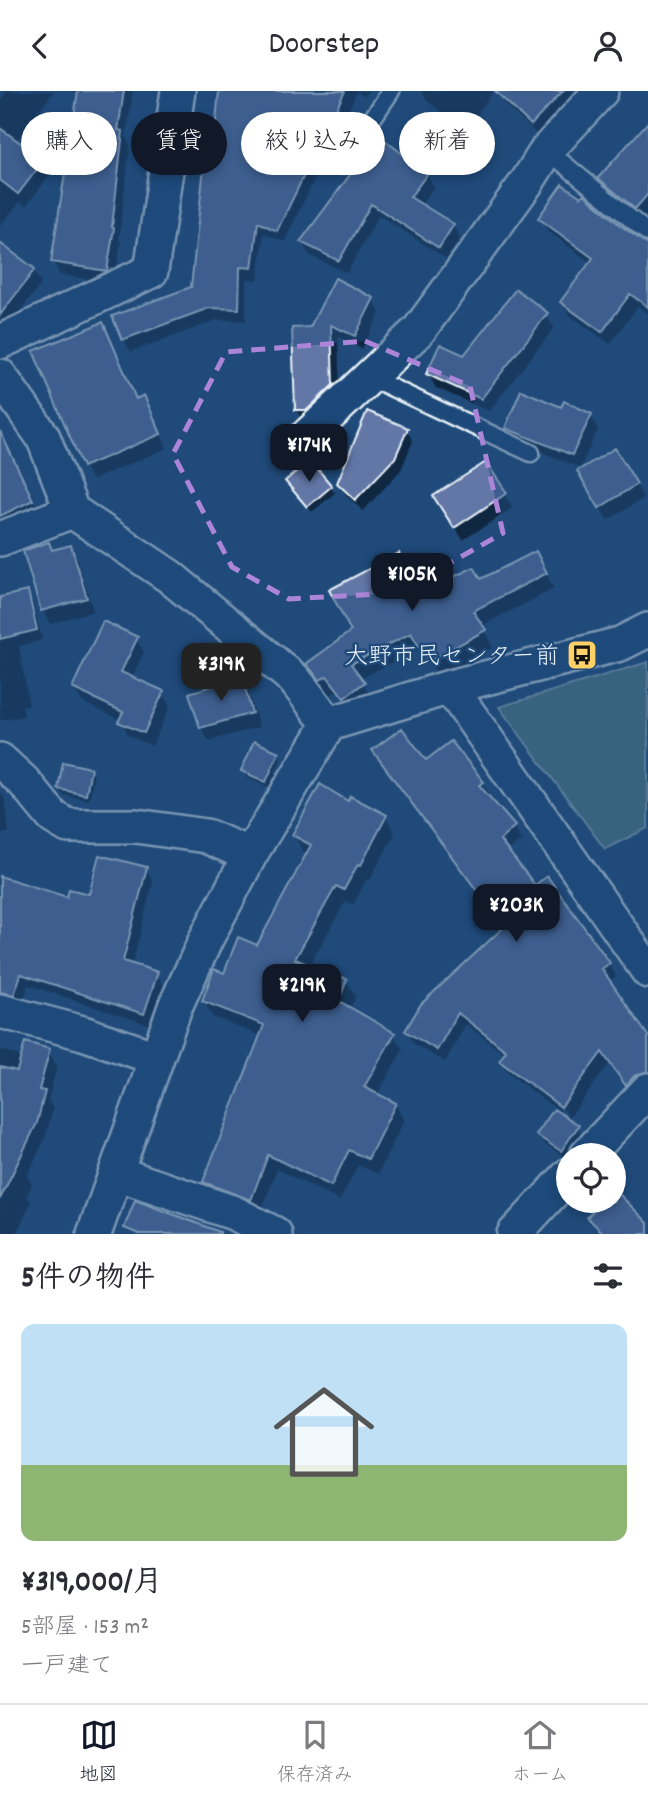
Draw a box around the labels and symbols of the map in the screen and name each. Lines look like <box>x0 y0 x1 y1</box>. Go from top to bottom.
pin: ¥174K <box>260 425 358 484</box>
pin: ¥105K <box>363 553 461 613</box>
bus stop icon: 大野市民センター前 <box>565 638 599 672</box>
place label: 大野市民センター前 <box>344 641 559 675</box>
pin: ¥319K <box>172 643 270 703</box>
pin: ¥203K <box>467 885 565 944</box>
pin: ¥219K <box>253 965 351 1024</box>

